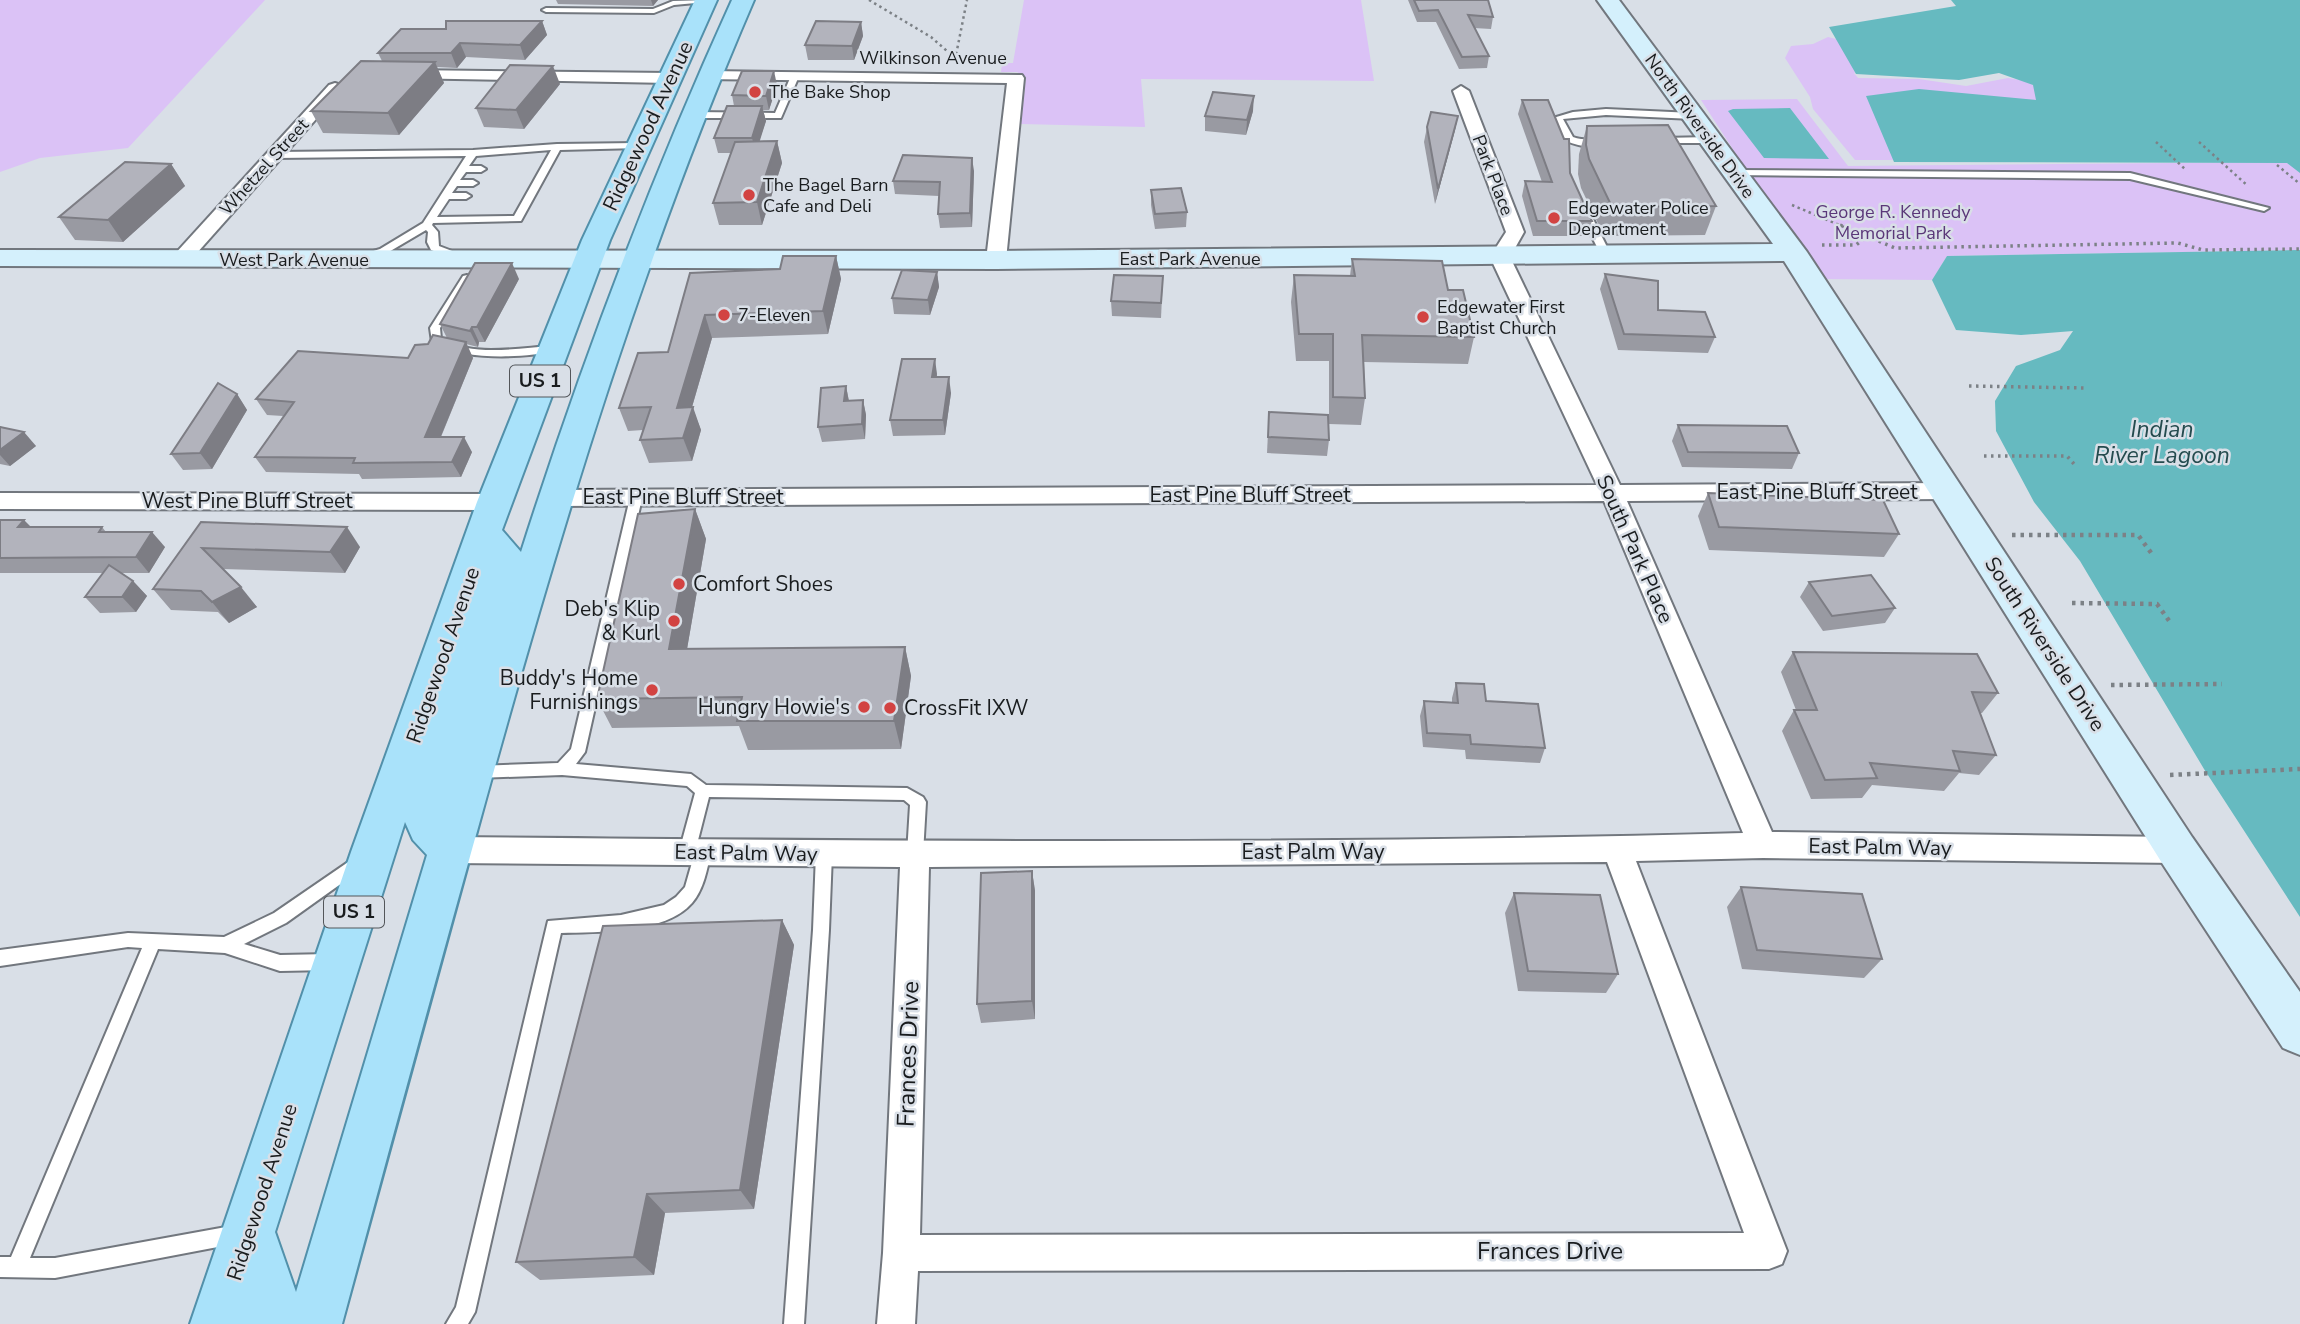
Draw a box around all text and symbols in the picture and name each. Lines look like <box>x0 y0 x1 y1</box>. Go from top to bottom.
street label: Ridgewood Avenue <box>596 36 700 216</box>
street label: Wilkinson Avenue <box>859 46 1007 70</box>
street label: North Riverside Drive <box>1639 49 1761 203</box>
place label: The Bake Shop <box>769 80 891 104</box>
marker: The Bake Shop <box>747 84 763 100</box>
street label: Whetzel Street <box>214 113 314 221</box>
street label: Park Place <box>1467 131 1519 219</box>
place label: The Bagel Barn Cafe and Deli <box>763 173 888 218</box>
marker: The Bagel Barn Cafe and Deli <box>741 187 757 203</box>
place label: Edgewater Police Department <box>1568 196 1709 241</box>
park label: George R. Kennedy Memorial Park <box>1815 200 1971 245</box>
marker: Edgewater Police Department <box>1546 210 1562 226</box>
street label: East Park Avenue <box>1119 247 1261 271</box>
street label: West Park Avenue <box>219 248 369 272</box>
place label: Edgewater First Baptist Church <box>1437 295 1565 340</box>
place label: 7-Eleven <box>738 303 811 327</box>
marker: 7-Eleven <box>716 307 732 323</box>
marker: Edgewater First Baptist Church <box>1415 309 1431 325</box>
road number: US 1 <box>510 366 570 396</box>
water label: Indian River Lagoon <box>2094 414 2230 471</box>
street label: South Park Place <box>1590 470 1680 628</box>
street label: East Pine Bluff Street <box>1716 478 1918 506</box>
street label: East Pine Bluff Street <box>1149 481 1351 509</box>
street label: East Pine Bluff Street <box>582 483 784 511</box>
street label: West Pine Bluff Street <box>142 487 353 515</box>
street label: South Riverside Drive <box>1978 551 2112 737</box>
street label: Ridgewood Avenue <box>400 563 486 747</box>
place label: Comfort Shoes <box>693 570 833 598</box>
marker: Comfort Shoes <box>671 576 687 592</box>
place label: Deb's Klip & Kurl <box>564 595 661 647</box>
marker: Deb's Klip & Kurl <box>666 613 682 629</box>
place label: Buddy's Home Furnishings <box>500 664 638 716</box>
marker: Buddy's Home Furnishings <box>644 682 660 698</box>
place label: Hungry Howie's <box>698 693 850 721</box>
place label: CrossFit IXW <box>904 694 1028 722</box>
marker: Hungry Howie's <box>856 699 872 715</box>
marker: CrossFit IXW <box>882 700 898 716</box>
street label: East Palm Way <box>1808 832 1952 862</box>
street label: East Palm Way <box>674 838 818 868</box>
street label: East Palm Way <box>1241 838 1385 866</box>
road number: US 1 <box>324 896 384 928</box>
street label: Frances Drive <box>889 980 927 1128</box>
street label: Ridgewood Avenue <box>220 1100 304 1284</box>
street label: Frances Drive <box>1477 1235 1623 1267</box>

